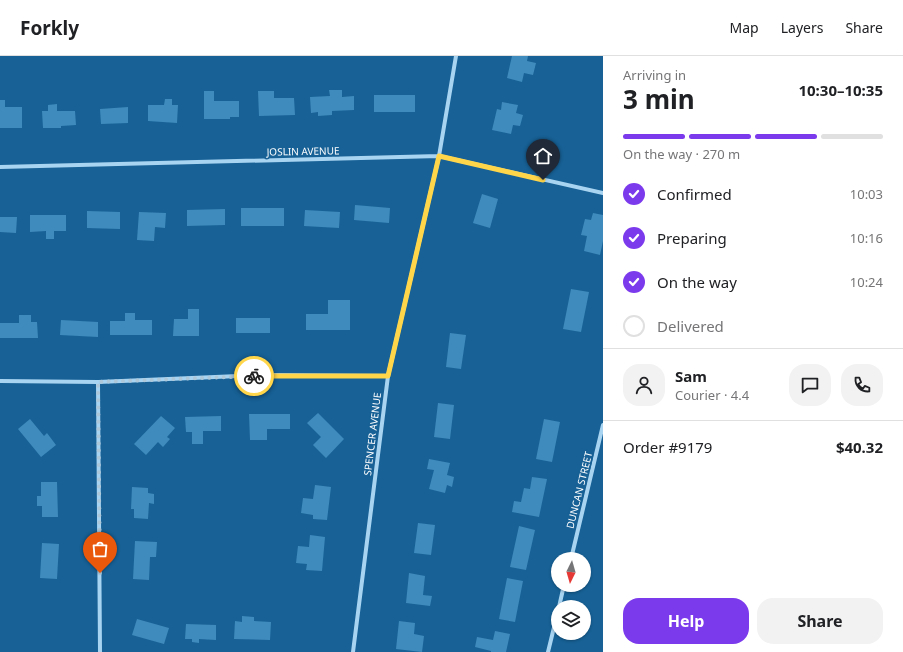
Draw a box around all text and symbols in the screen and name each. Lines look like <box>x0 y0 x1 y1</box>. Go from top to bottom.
text: Forkly <box>20 15 79 41</box>
text: Map <box>730 18 759 37</box>
text: Layers <box>781 18 823 37</box>
text: Share <box>845 18 883 37</box>
text: Arriving in <box>623 66 686 84</box>
text: 10:30–10:35 <box>798 80 883 100</box>
text: 3 min <box>623 81 695 117</box>
pin <box>526 139 560 180</box>
street label: JOSLIN AVENUE <box>265 143 340 159</box>
icon: home <box>532 145 554 167</box>
text: On the way · 270 m <box>623 145 740 163</box>
icon: check <box>623 183 645 205</box>
text: Confirmed <box>657 184 732 204</box>
text: 10:03 <box>850 185 883 203</box>
icon: check <box>623 227 645 249</box>
text: Preparing <box>657 228 727 248</box>
text: 10:16 <box>850 229 883 247</box>
icon: check <box>623 271 645 293</box>
text: On the way <box>657 272 737 292</box>
text: 10:24 <box>850 273 883 291</box>
text: Delivered <box>657 316 724 336</box>
courier <box>234 356 274 396</box>
button: person <box>623 364 665 406</box>
button: chat <box>789 364 831 406</box>
button: phone <box>841 364 883 406</box>
icon: bike <box>243 365 265 387</box>
text: Sam <box>675 366 707 386</box>
text: Courier · 4.4 <box>675 386 749 404</box>
street label: SPENCER AVENUE <box>360 392 384 476</box>
text: Order #9179 <box>623 437 712 457</box>
text: $40.32 <box>836 437 883 457</box>
street label: DUNCAN STREET <box>563 450 595 530</box>
pin <box>83 532 117 573</box>
icon: bag <box>89 538 111 560</box>
north arrow <box>551 552 591 592</box>
map controls <box>551 552 591 640</box>
button: Help <box>623 598 749 644</box>
button: Share <box>757 598 883 644</box>
button: layers <box>551 600 591 640</box>

